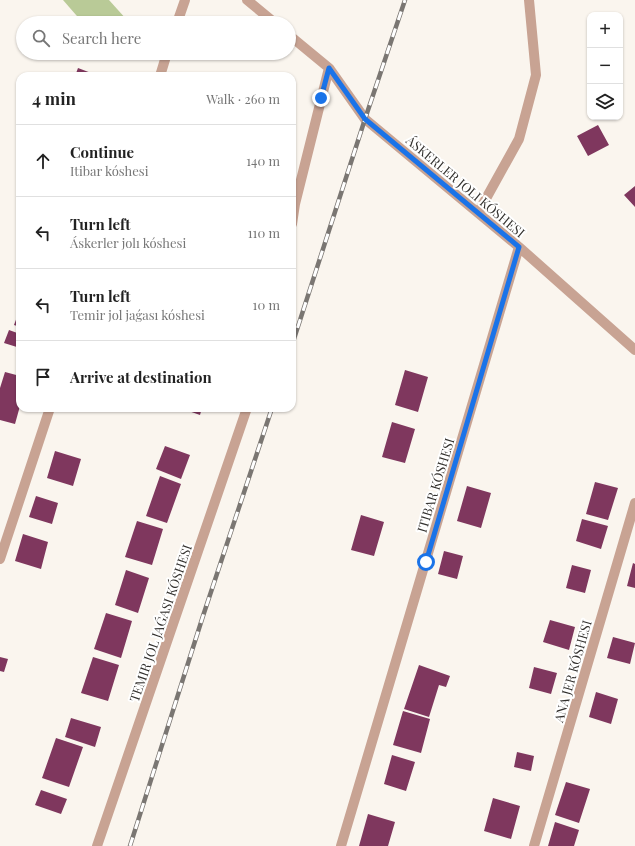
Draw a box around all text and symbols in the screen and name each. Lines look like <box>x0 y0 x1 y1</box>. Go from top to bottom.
map controls <box>587 12 623 120</box>
button: + <box>587 12 623 48</box>
search box <box>16 16 296 60</box>
icon: search <box>30 27 52 49</box>
text: Search here <box>62 28 141 48</box>
button: − <box>587 48 623 84</box>
button: layers <box>587 84 623 120</box>
text: 4 min <box>32 87 76 109</box>
route end <box>312 89 330 107</box>
text: Walk · 260 m <box>206 90 280 107</box>
street label: ÁSKERLER JOLI KÓSHESI <box>402 131 529 241</box>
text: Continue <box>70 142 134 162</box>
icon: ahead <box>32 150 54 172</box>
text: 140 m <box>246 152 280 169</box>
text: Itibar kóshesi <box>70 162 148 179</box>
text: Turn left <box>70 214 131 234</box>
icon: left <box>32 222 54 244</box>
text: 110 m <box>248 224 280 241</box>
text: Áskerler jolı kóshesi <box>70 234 186 251</box>
text: Turn left <box>70 286 131 306</box>
icon: left <box>32 294 54 316</box>
text: 10 m <box>253 296 280 313</box>
text: Temir jol jaǵası kóshesi <box>70 306 205 323</box>
icon: arrive <box>32 366 54 388</box>
text: Arrive at destination <box>70 367 212 387</box>
street label: ITIBAR KÓSHESI <box>413 436 457 534</box>
street label: TEMIR JOL JAǴASI KÓSHESI <box>125 542 195 704</box>
route start <box>417 553 435 571</box>
street label: ANA JER KÓSHESI <box>549 618 595 725</box>

